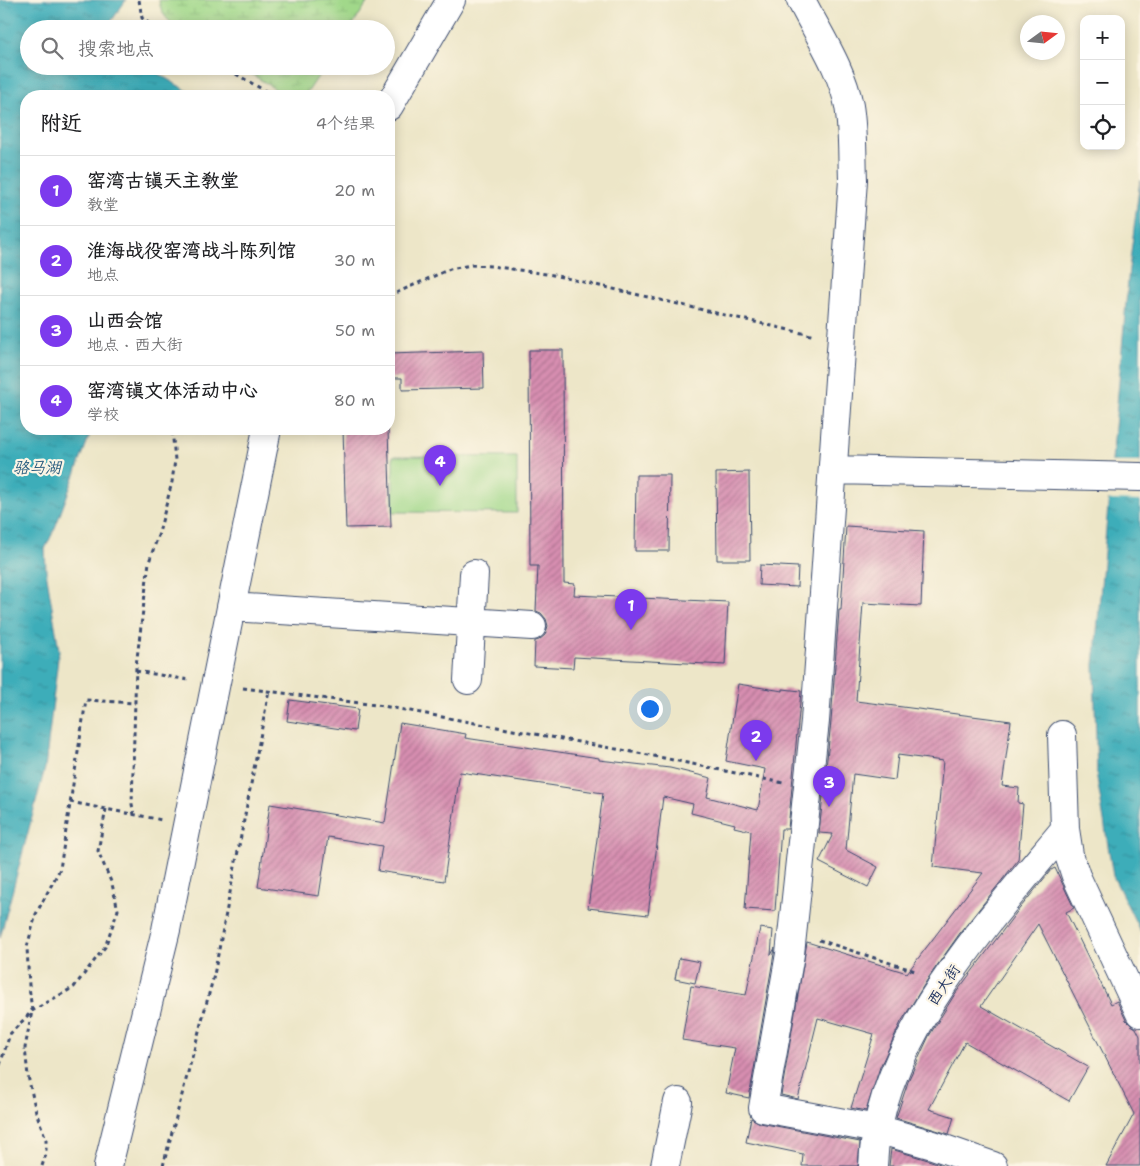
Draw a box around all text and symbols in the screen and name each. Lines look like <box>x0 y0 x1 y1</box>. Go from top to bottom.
north arrow <box>1020 15 1065 60</box>
map controls <box>1080 15 1125 150</box>
button: + <box>1080 15 1125 60</box>
search box <box>20 20 395 75</box>
icon: search <box>38 34 66 62</box>
text: 搜索地点 <box>78 36 154 61</box>
button: − <box>1080 60 1125 105</box>
button: locate <box>1080 105 1125 150</box>
text: 附近 <box>40 109 82 137</box>
text: 4个结果 <box>316 113 375 134</box>
text: 窑湾古镇天主教堂 <box>87 168 239 193</box>
text: 1 <box>52 180 60 201</box>
text: 20 m <box>334 180 375 201</box>
text: 教堂 <box>87 194 119 215</box>
text: 淮海战役窑湾战斗陈列馆 <box>87 238 296 263</box>
text: 2 <box>50 250 62 271</box>
text: 30 m <box>334 250 375 271</box>
text: 地点 <box>87 264 119 285</box>
text: 山西会馆 <box>87 308 163 333</box>
text: 3 <box>50 320 62 341</box>
text: 50 m <box>335 320 375 341</box>
text: 地点 · 西大街 <box>87 334 182 355</box>
text: 窑湾镇文体活动中心 <box>87 378 258 403</box>
text: 4 <box>50 390 62 411</box>
text: 80 m <box>334 390 375 411</box>
text: 学校 <box>87 404 119 425</box>
pin: 4 <box>424 445 456 486</box>
water label: 骆马湖 <box>13 457 63 478</box>
pin: 1 <box>615 589 647 630</box>
your location <box>637 696 663 722</box>
pin: 2 <box>740 720 772 761</box>
pin: 3 <box>813 766 845 807</box>
street label: 西大街 <box>923 961 965 1009</box>

